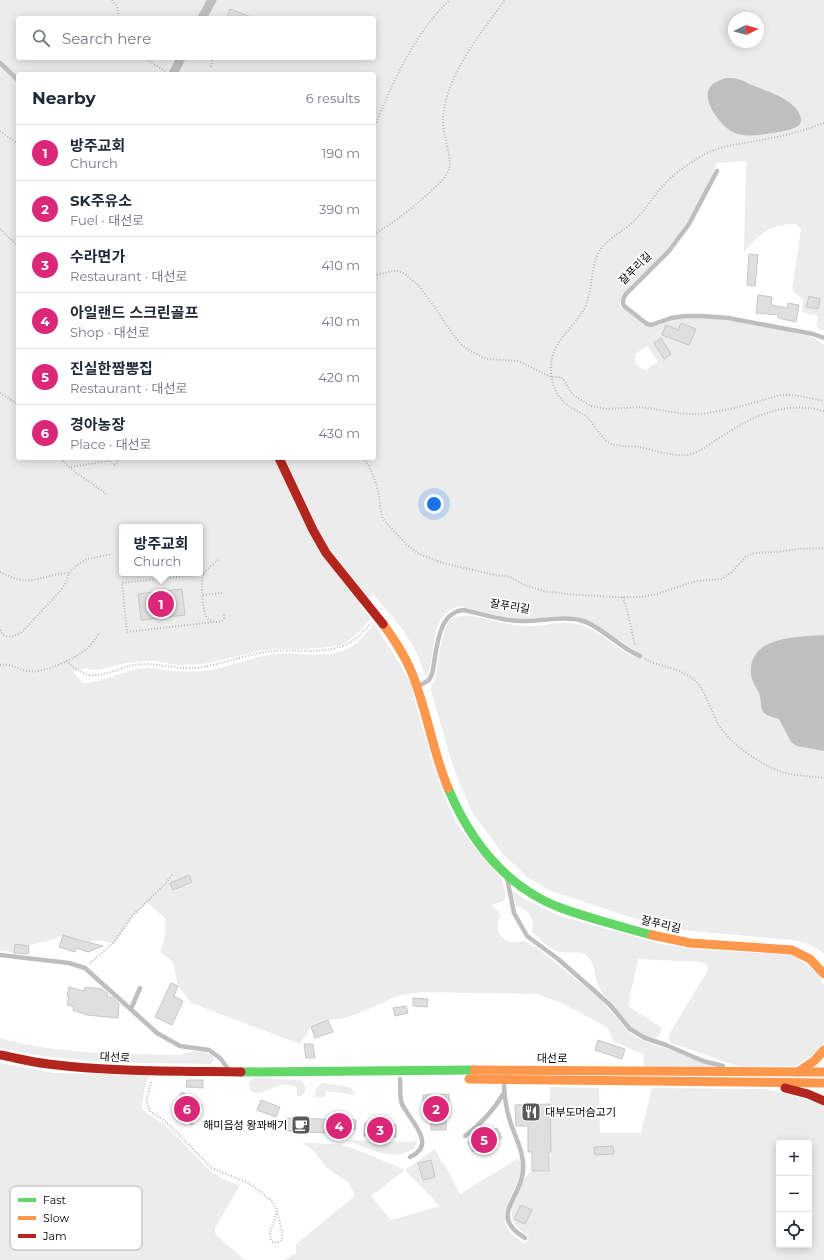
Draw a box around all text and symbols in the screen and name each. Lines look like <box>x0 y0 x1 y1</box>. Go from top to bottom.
north arrow <box>728 12 764 48</box>
search box <box>16 16 376 60</box>
icon: search <box>30 27 52 49</box>
text: Search here <box>62 29 151 48</box>
text: Nearby <box>32 88 96 108</box>
text: 6 results <box>306 90 360 106</box>
text: 방주교회 <box>70 136 125 155</box>
text: 1 <box>42 145 48 161</box>
text: 190 m <box>322 145 360 161</box>
text: Church <box>70 155 118 171</box>
text: SK주유소 <box>70 191 132 210</box>
text: 2 <box>41 201 49 217</box>
text: 390 m <box>319 201 360 217</box>
text: Fuel · 대선로 <box>70 212 144 228</box>
text: 수라면가 <box>70 247 125 266</box>
street label: 잘푸리길 <box>616 249 654 287</box>
text: 3 <box>41 257 49 273</box>
text: 410 m <box>321 257 360 273</box>
text: Restaurant · 대선로 <box>70 268 187 284</box>
text: 아일랜드 스크린골프 <box>70 303 198 322</box>
text: 4 <box>41 313 49 329</box>
text: 410 m <box>321 313 360 329</box>
text: Shop · 대선로 <box>70 324 150 340</box>
text: 진실한짬뽕집 <box>70 359 153 378</box>
text: 5 <box>41 369 49 385</box>
text: 420 m <box>318 369 360 385</box>
text: Restaurant · 대선로 <box>70 380 187 396</box>
text: 경아농장 <box>70 415 125 434</box>
text: 6 <box>41 425 49 441</box>
text: 430 m <box>318 425 360 441</box>
text: Place · 대선로 <box>70 436 152 452</box>
your location <box>424 494 444 514</box>
popup <box>119 524 203 576</box>
text: 방주교회 <box>133 534 189 553</box>
text: Church <box>133 553 181 569</box>
pin: 1 <box>148 589 174 619</box>
street label: 잘푸리길 <box>489 596 531 616</box>
street label: 잘푸리길 <box>640 913 682 935</box>
street label: 대선로 <box>99 1049 131 1065</box>
street label: 대선로 <box>537 1051 567 1065</box>
pin: 6 <box>174 1094 200 1124</box>
pin: 2 <box>423 1094 449 1124</box>
restaurant icon: 대부도머슴고기 <box>520 1101 542 1123</box>
place label: 대부도머슴고기 <box>545 1105 616 1119</box>
pin: 4 <box>326 1111 352 1141</box>
cafe icon: 해미읍성 왕꽈배기 <box>290 1114 312 1136</box>
pin: 3 <box>367 1115 393 1145</box>
place label: 해미읍성 왕꽈배기 <box>203 1118 287 1132</box>
pin: 5 <box>471 1125 497 1155</box>
map controls <box>776 1140 812 1248</box>
button: + <box>776 1140 812 1176</box>
button: − <box>776 1176 812 1212</box>
legend <box>10 1186 142 1250</box>
text: Fast <box>43 1193 67 1207</box>
text: Slow <box>43 1211 69 1225</box>
button: locate <box>776 1212 812 1248</box>
text: Jam <box>42 1229 67 1243</box>

